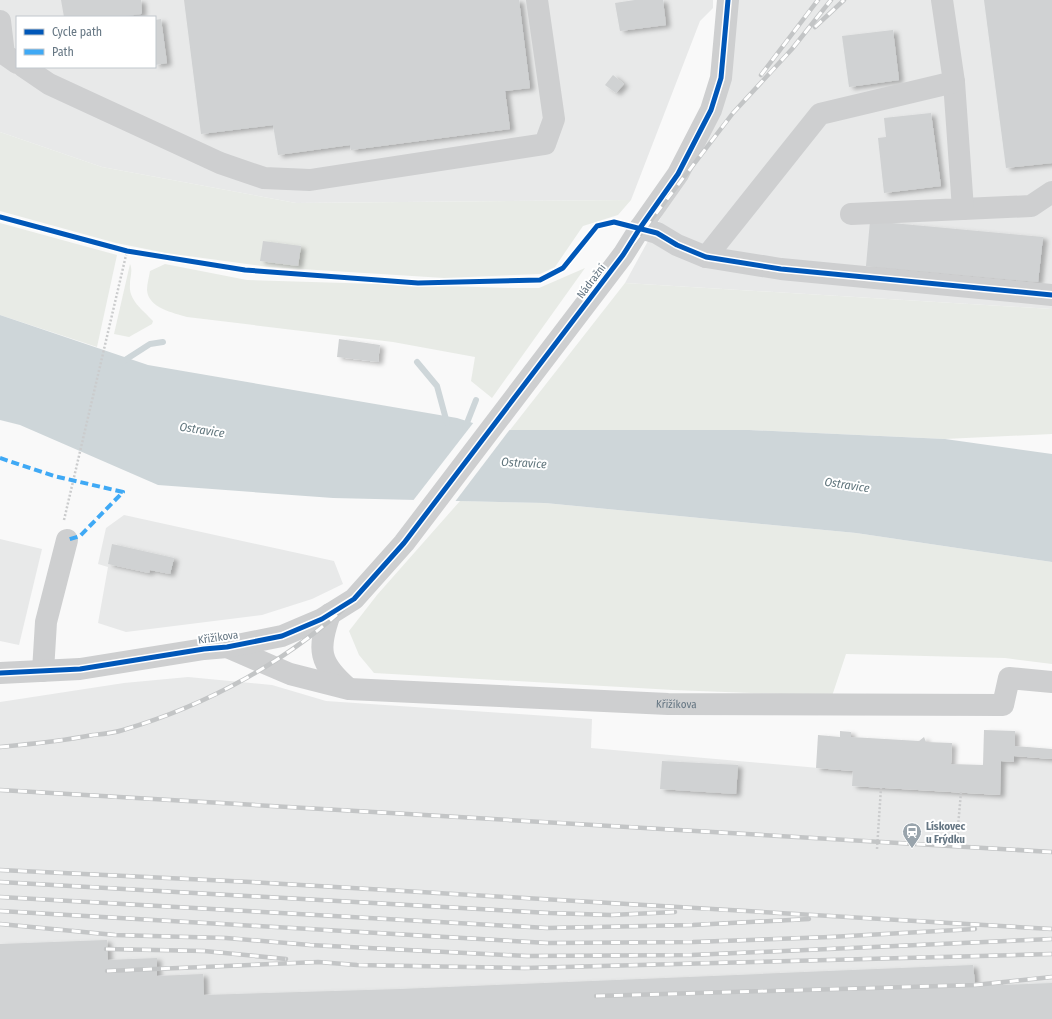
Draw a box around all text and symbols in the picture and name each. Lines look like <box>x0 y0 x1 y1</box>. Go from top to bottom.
legend <box>16 16 156 68</box>
text: Cycle path <box>52 25 102 39</box>
text: Path <box>52 45 74 59</box>
street label: Nádražní <box>574 261 609 301</box>
water label: Ostravice <box>178 420 226 441</box>
water label: Ostravice <box>501 455 547 471</box>
water label: Ostravice <box>823 475 871 496</box>
street label: Křižíkova <box>197 628 239 647</box>
street label: Křižíkova <box>656 697 697 711</box>
place label: Lískovec u Frýdku <box>926 820 966 846</box>
station icon: Lískovec u Frýdku <box>901 821 923 849</box>

